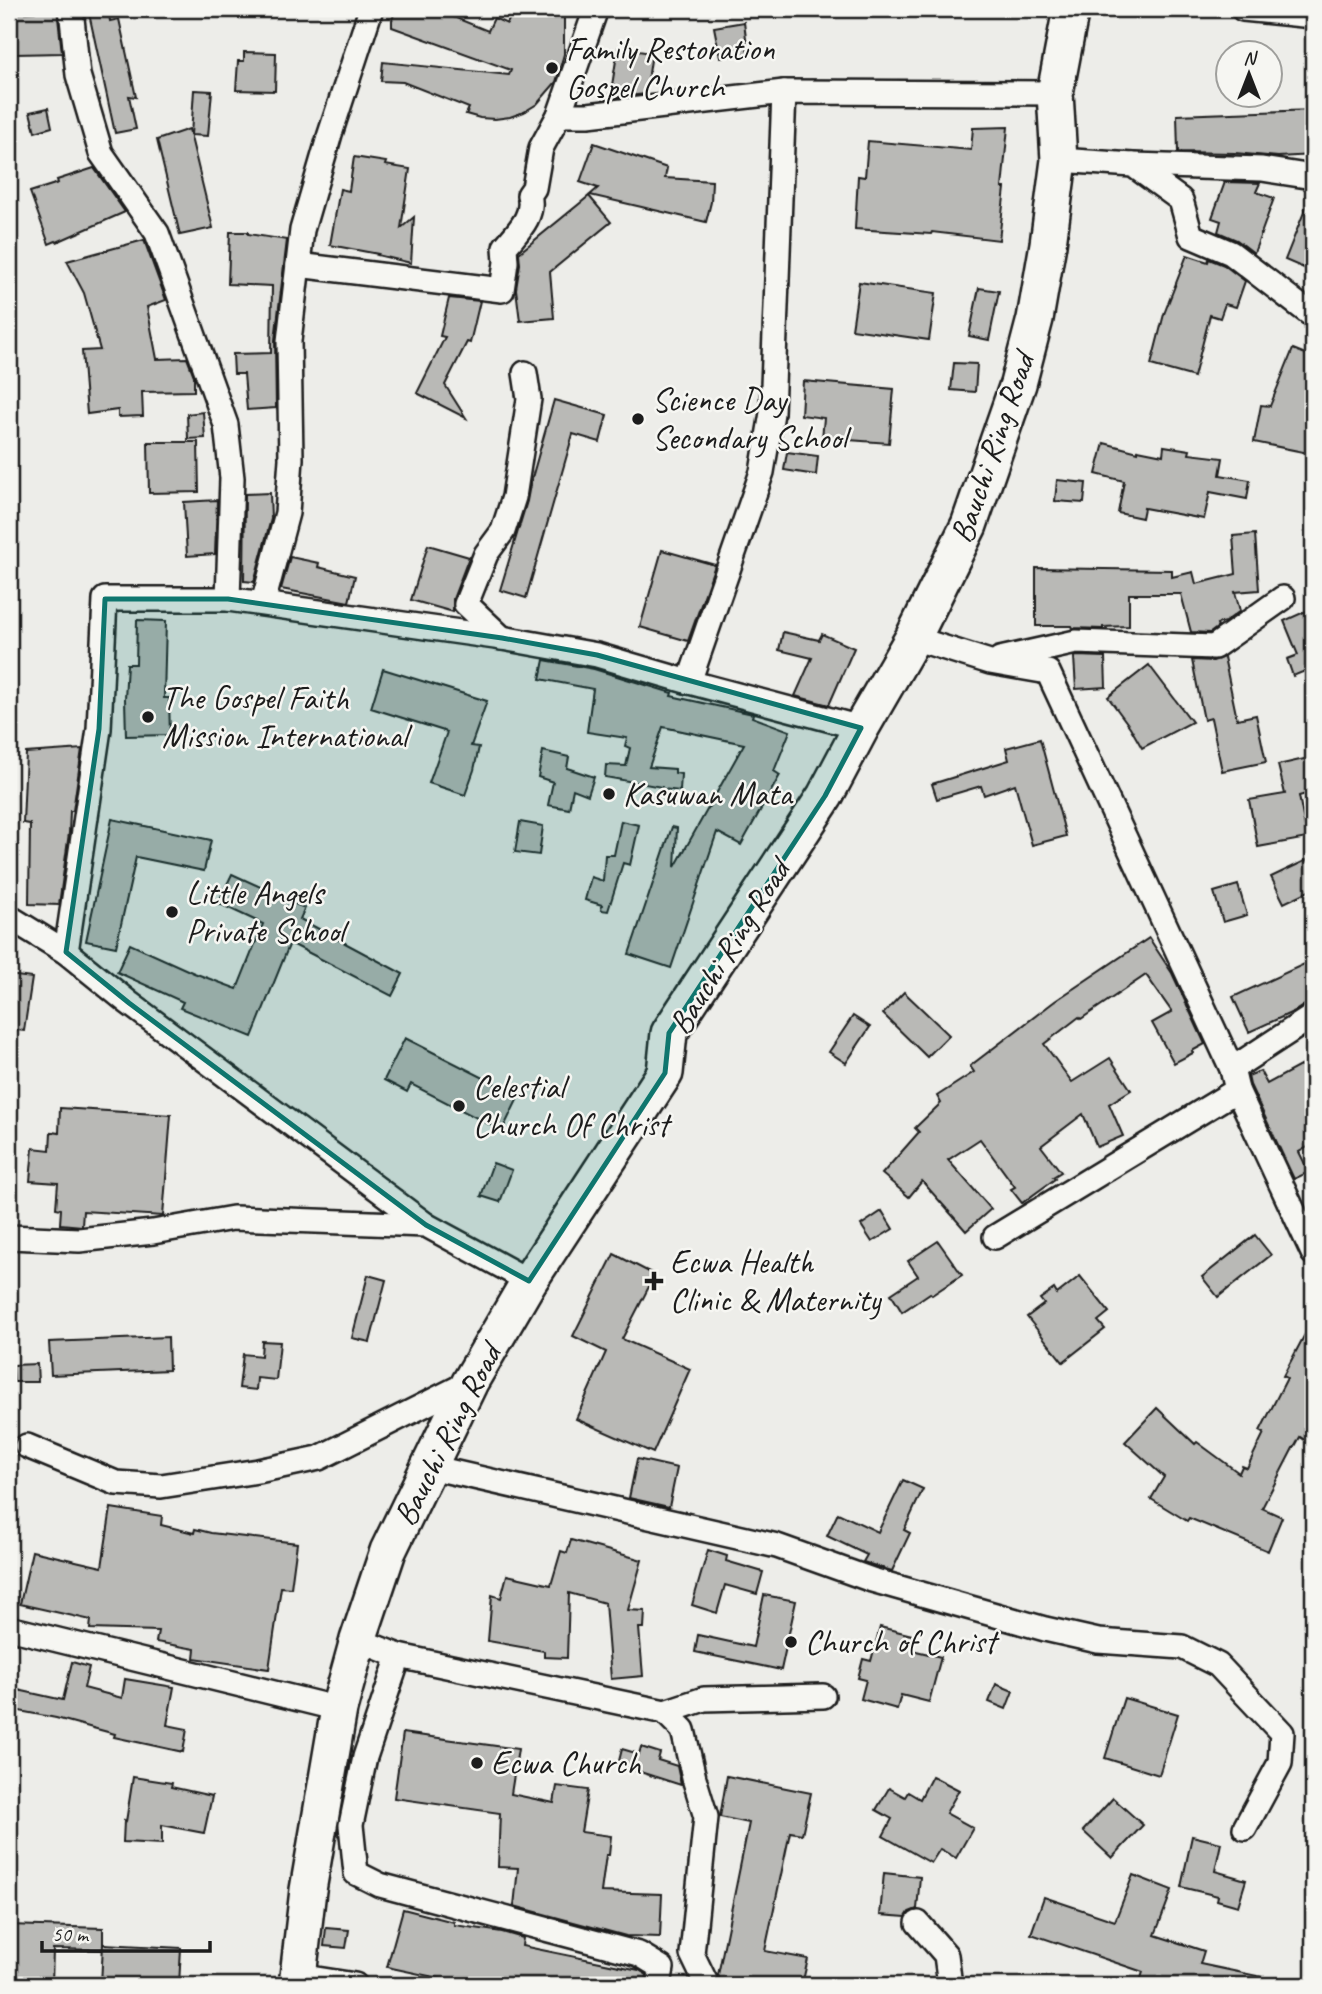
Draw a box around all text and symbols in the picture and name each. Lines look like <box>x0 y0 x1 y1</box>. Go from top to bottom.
place label: Family Restoration Gospel Church <box>566 28 775 108</box>
north arrow <box>1214 38 1284 108</box>
text: N <box>1243 46 1258 70</box>
marker: Family Restoration Gospel Church <box>544 60 560 76</box>
street label: Bauchi Ring Road <box>940 343 1046 548</box>
place label: Science Day Secondary School <box>652 379 852 459</box>
marker: Science Day Secondary School <box>630 411 646 427</box>
place label: The Gospel Faith Mission International <box>162 677 413 757</box>
marker: The Gospel Faith Mission International <box>140 709 156 725</box>
place label: Kasuwan Mata <box>623 773 794 815</box>
marker: Kasuwan Mata <box>601 786 617 802</box>
street label: Bauchi Ring Road <box>659 848 802 1042</box>
place label: Little Angels Private School <box>186 872 350 952</box>
marker: Little Angels Private School <box>164 904 180 920</box>
place label: Celestial Church Of Christ <box>473 1066 673 1146</box>
marker: Celestial Church Of Christ <box>451 1098 467 1114</box>
place label: Ecwa Health Clinic & Maternity <box>670 1241 883 1321</box>
marker: Ecwa Health Clinic & Maternity <box>644 1271 664 1291</box>
street label: Bauchi Ring Road <box>383 1333 513 1533</box>
place label: Church of Christ <box>805 1621 1000 1663</box>
marker: Church of Christ <box>783 1634 799 1650</box>
place label: Ecwa Church <box>491 1742 642 1784</box>
marker: Ecwa Church <box>469 1755 485 1771</box>
scale bar <box>42 1910 210 1954</box>
text: 50 m <box>52 1921 90 1947</box>

